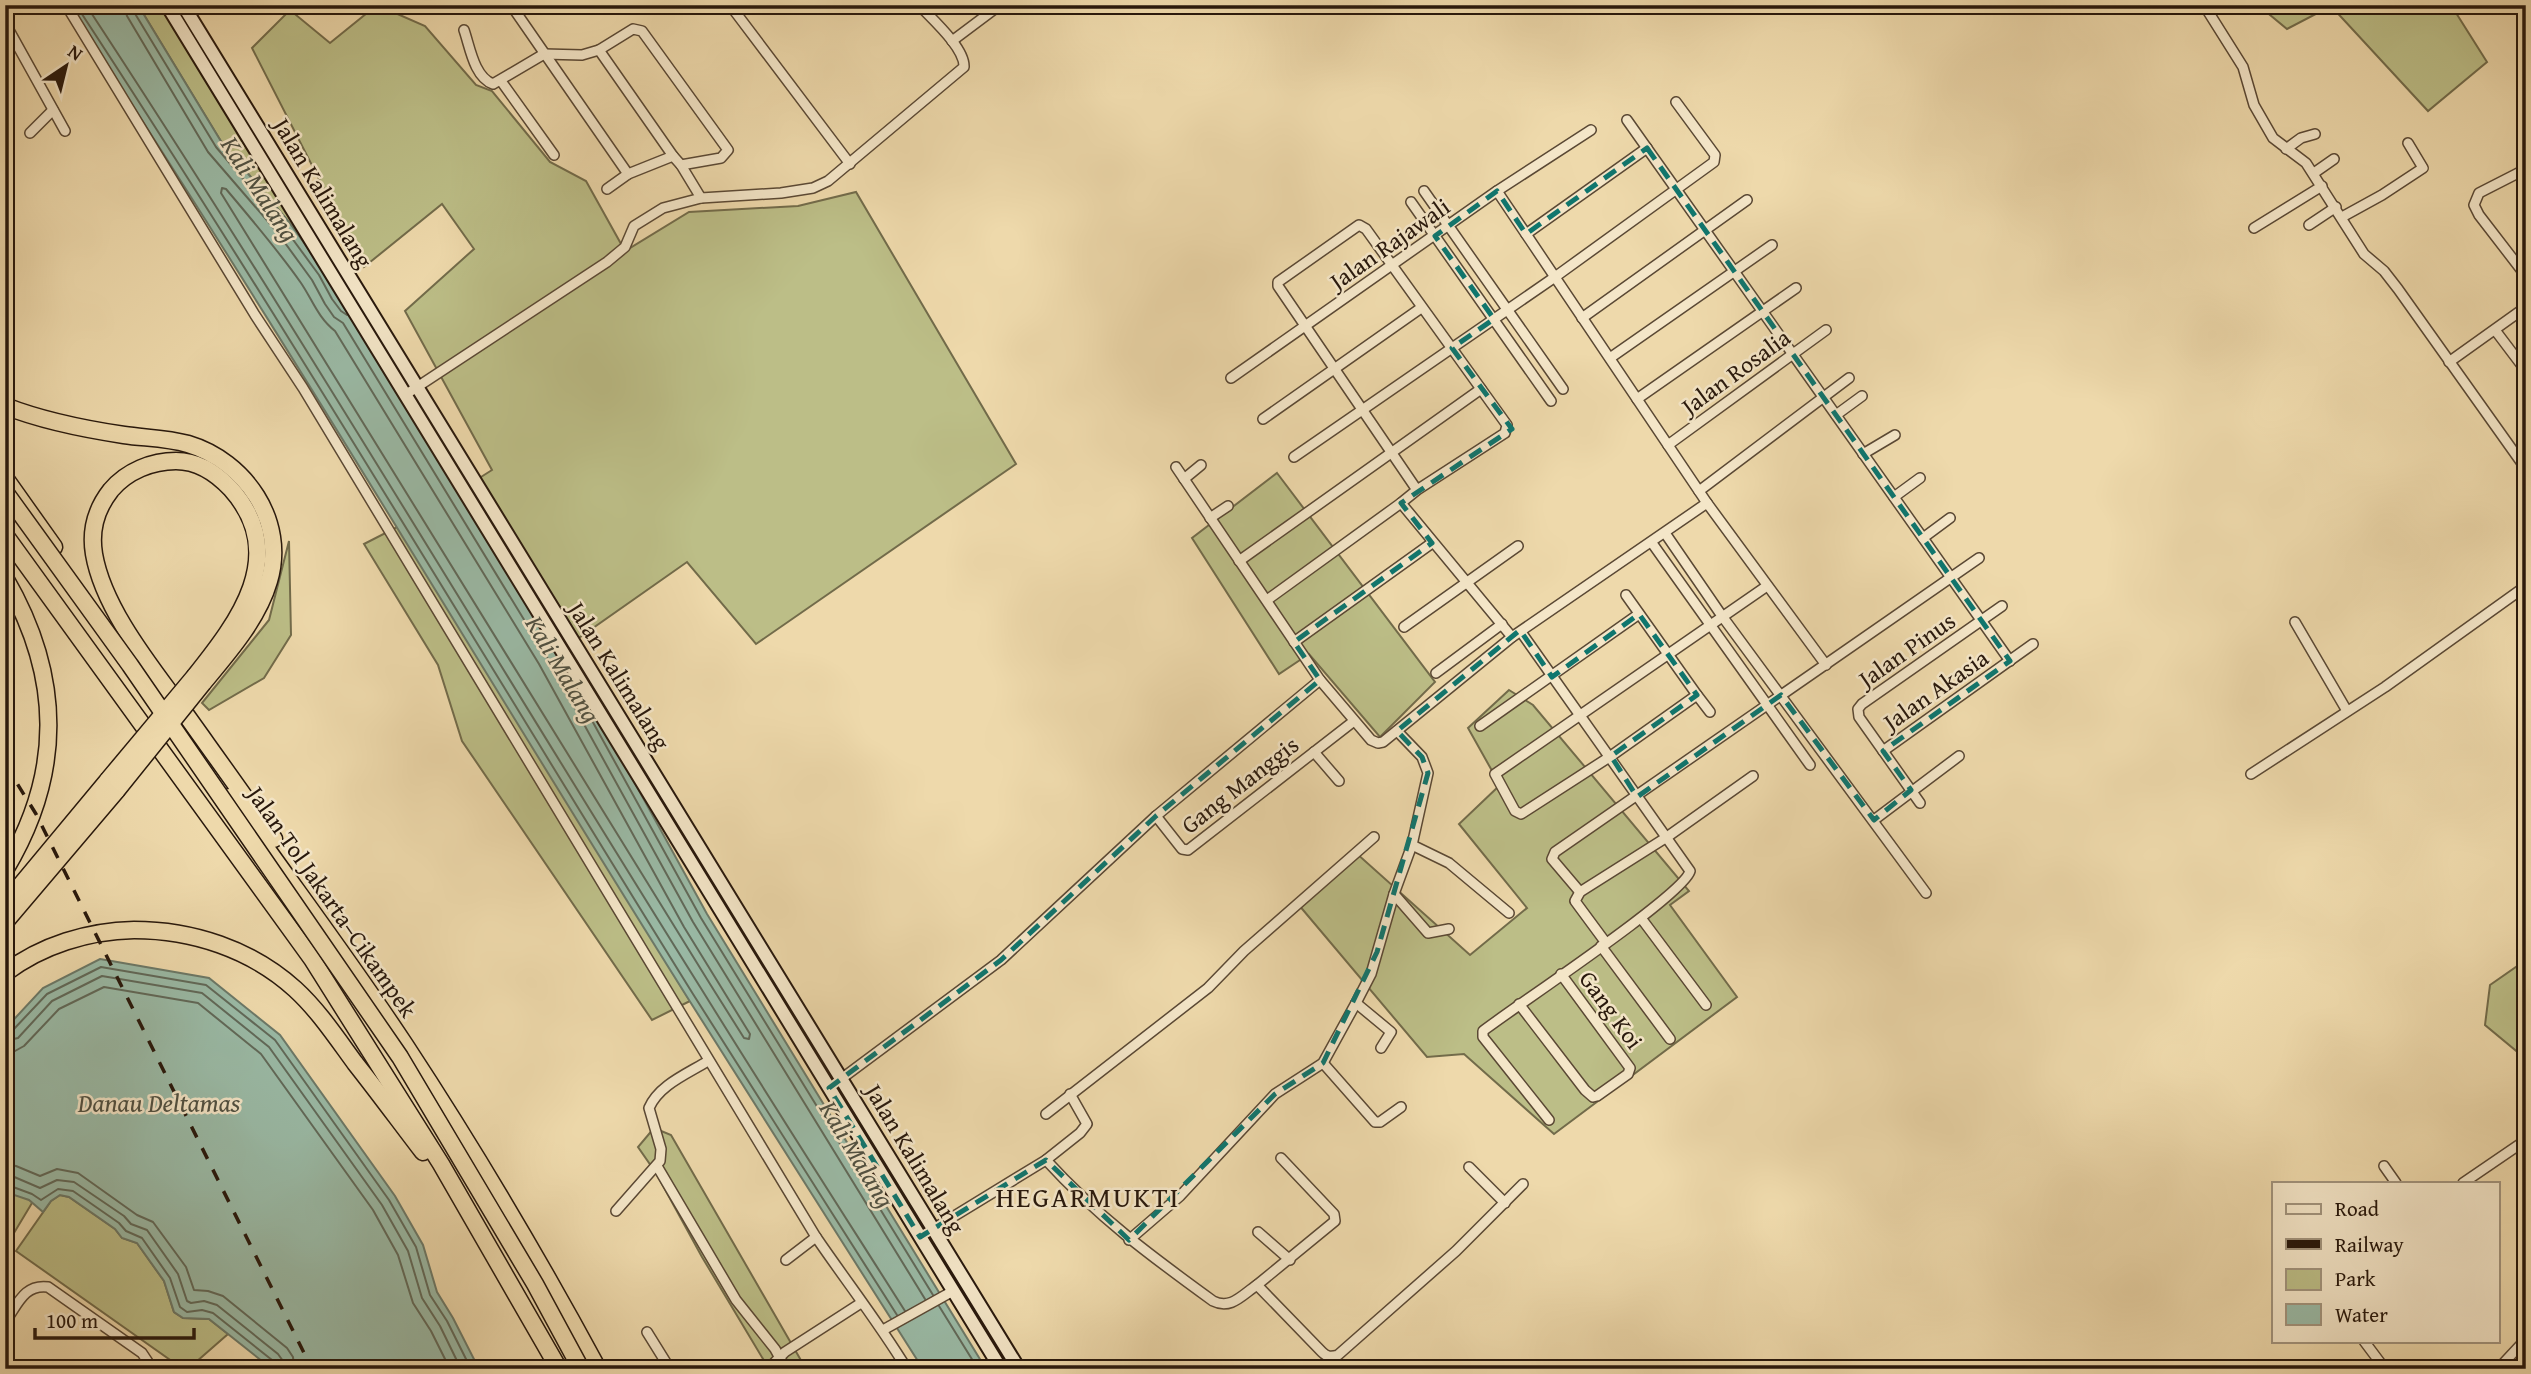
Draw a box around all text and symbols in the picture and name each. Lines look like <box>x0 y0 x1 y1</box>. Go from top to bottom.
north arrow <box>32 32 102 102</box>
text: N <box>63 37 89 67</box>
street label: Jalan Kalimalang <box>263 109 382 274</box>
water label: Kali Malang <box>211 127 309 250</box>
street label: Jalan Rajawali <box>1320 189 1457 300</box>
street label: Jalan Rosalia <box>1671 320 1798 425</box>
street label: Jalan Kalimalang <box>558 592 679 757</box>
street label: Jalan Pinus <box>1849 603 1962 698</box>
water label: Kali Malang <box>515 607 611 730</box>
street label: Jalan Akasia <box>1873 640 1996 740</box>
street label: Gang Manggis <box>1173 727 1306 842</box>
street label: Jalan Tol Jakarta–Cikampek <box>237 776 426 1025</box>
street label: Gang Koi <box>1571 963 1652 1056</box>
street label: Jalan Kalimalang <box>855 1075 974 1240</box>
water label: Danau Deltamas <box>77 1083 241 1122</box>
water label: Kali Malang <box>809 1092 905 1215</box>
district label: HEGARMUKTI <box>996 1176 1180 1217</box>
legend <box>2272 1182 2500 1342</box>
text: Road <box>2335 1193 2380 1224</box>
text: Railway <box>2335 1229 2404 1260</box>
text: Park <box>2335 1263 2376 1294</box>
scale bar <box>35 1297 194 1341</box>
text: Water <box>2335 1299 2388 1330</box>
text: 100 m <box>46 1305 98 1336</box>

